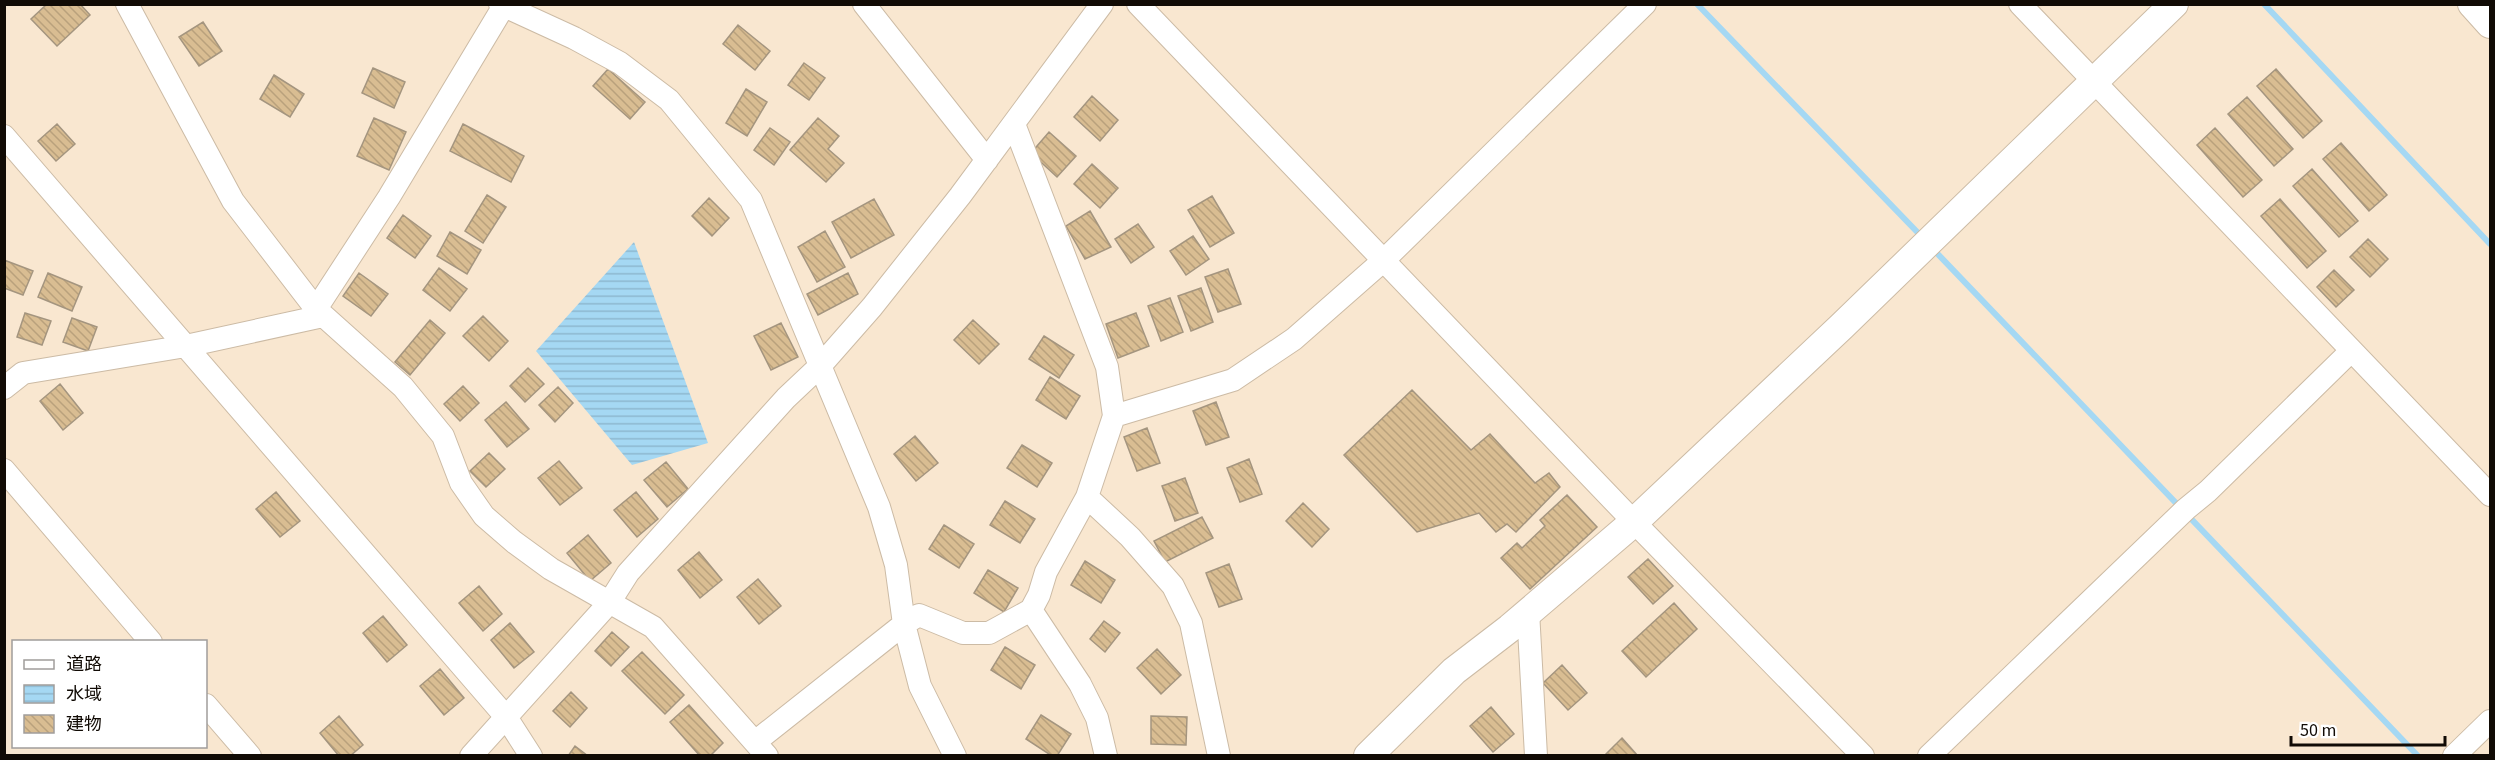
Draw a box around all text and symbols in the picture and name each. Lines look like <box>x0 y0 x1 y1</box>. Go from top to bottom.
legend <box>12 640 207 748</box>
text: 道路 <box>66 652 102 677</box>
text: 水域 <box>66 682 102 707</box>
scale bar <box>2291 709 2446 747</box>
text: 建物 <box>66 712 102 737</box>
text: 50 m <box>2300 718 2336 743</box>

